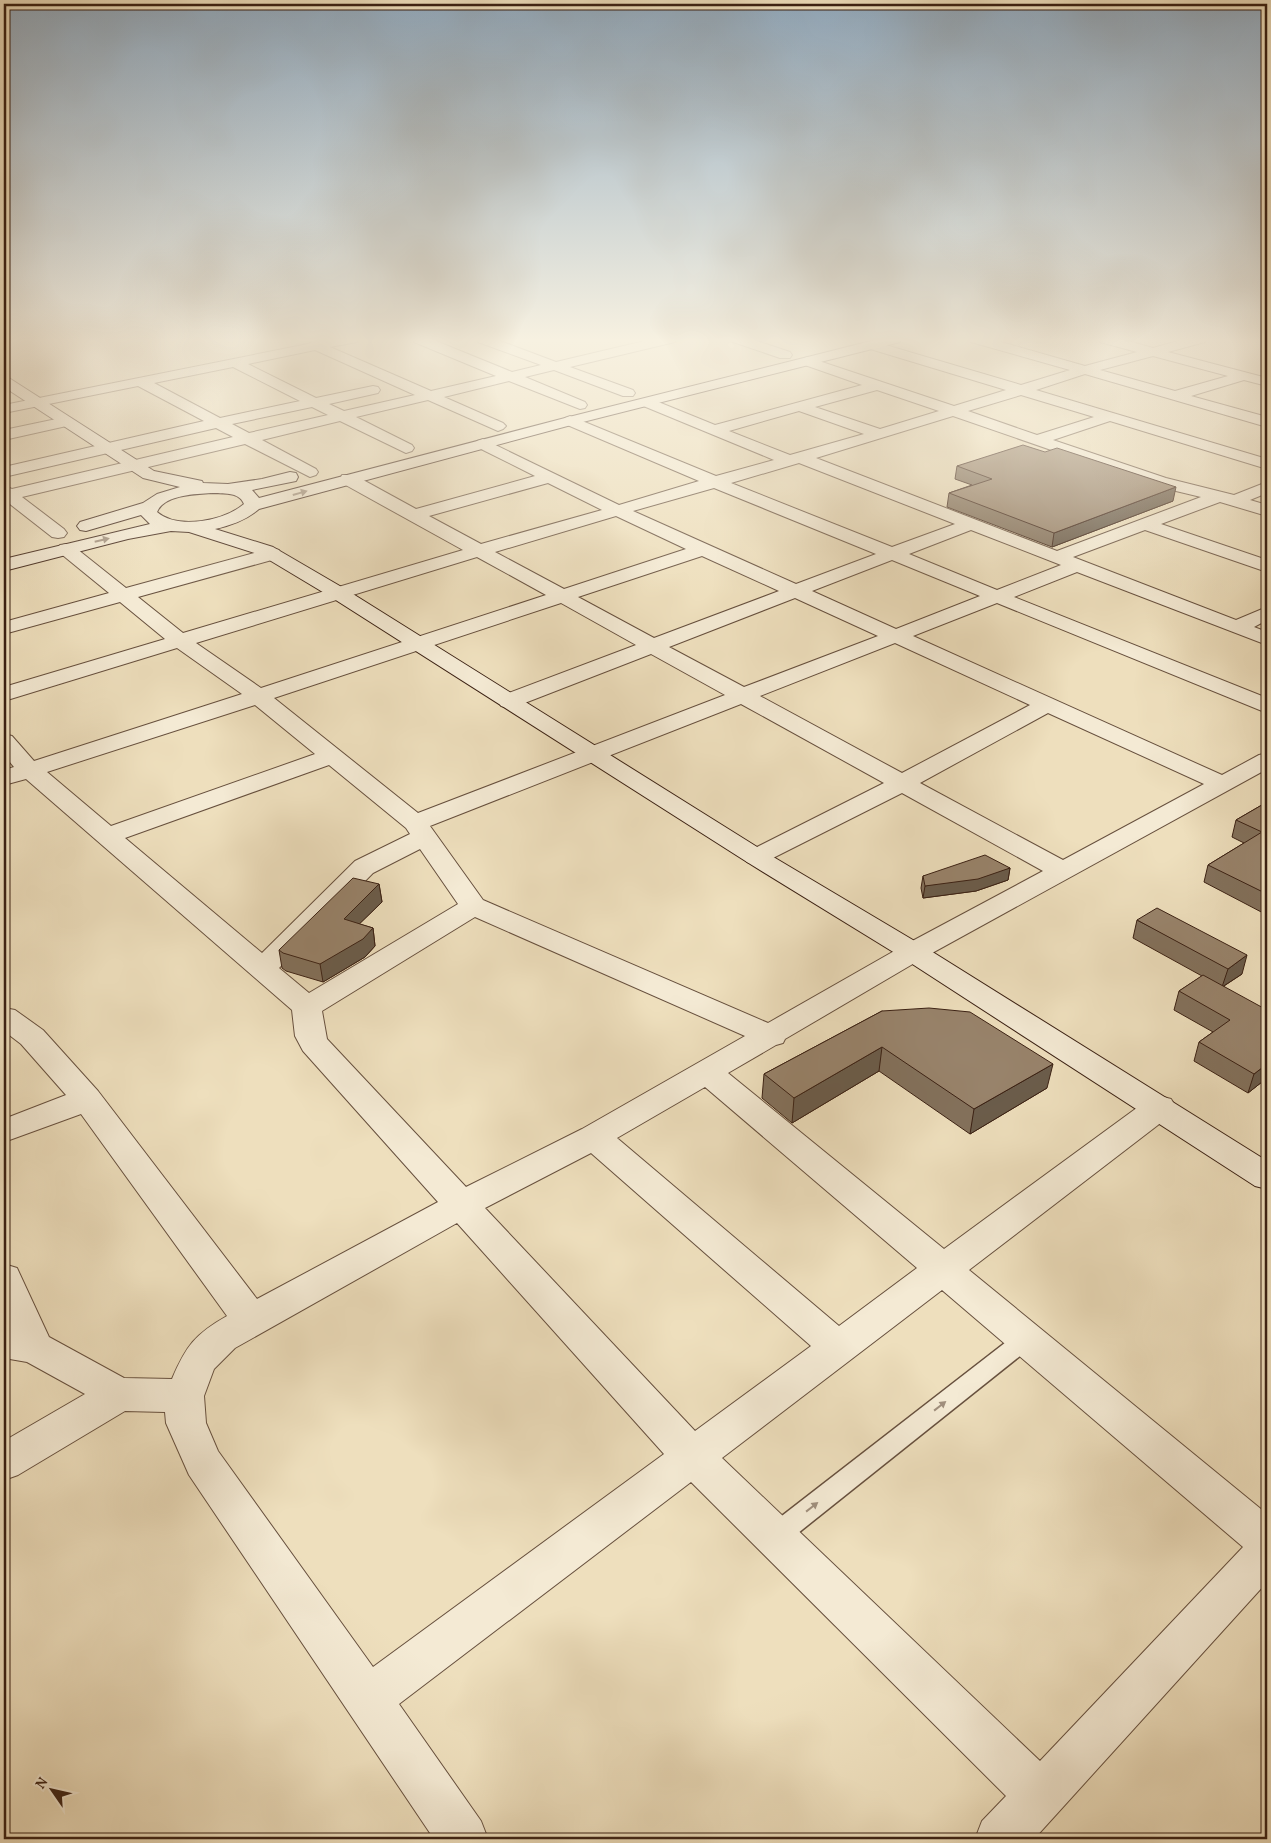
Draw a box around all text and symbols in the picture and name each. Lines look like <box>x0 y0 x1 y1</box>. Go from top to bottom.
one-way arrow <box>293 488 308 496</box>
one-way arrow <box>95 536 110 544</box>
one-way arrow <box>933 1401 947 1411</box>
one-way arrow <box>806 1501 819 1512</box>
north arrow <box>28 1766 78 1816</box>
text: N <box>32 1774 53 1793</box>

